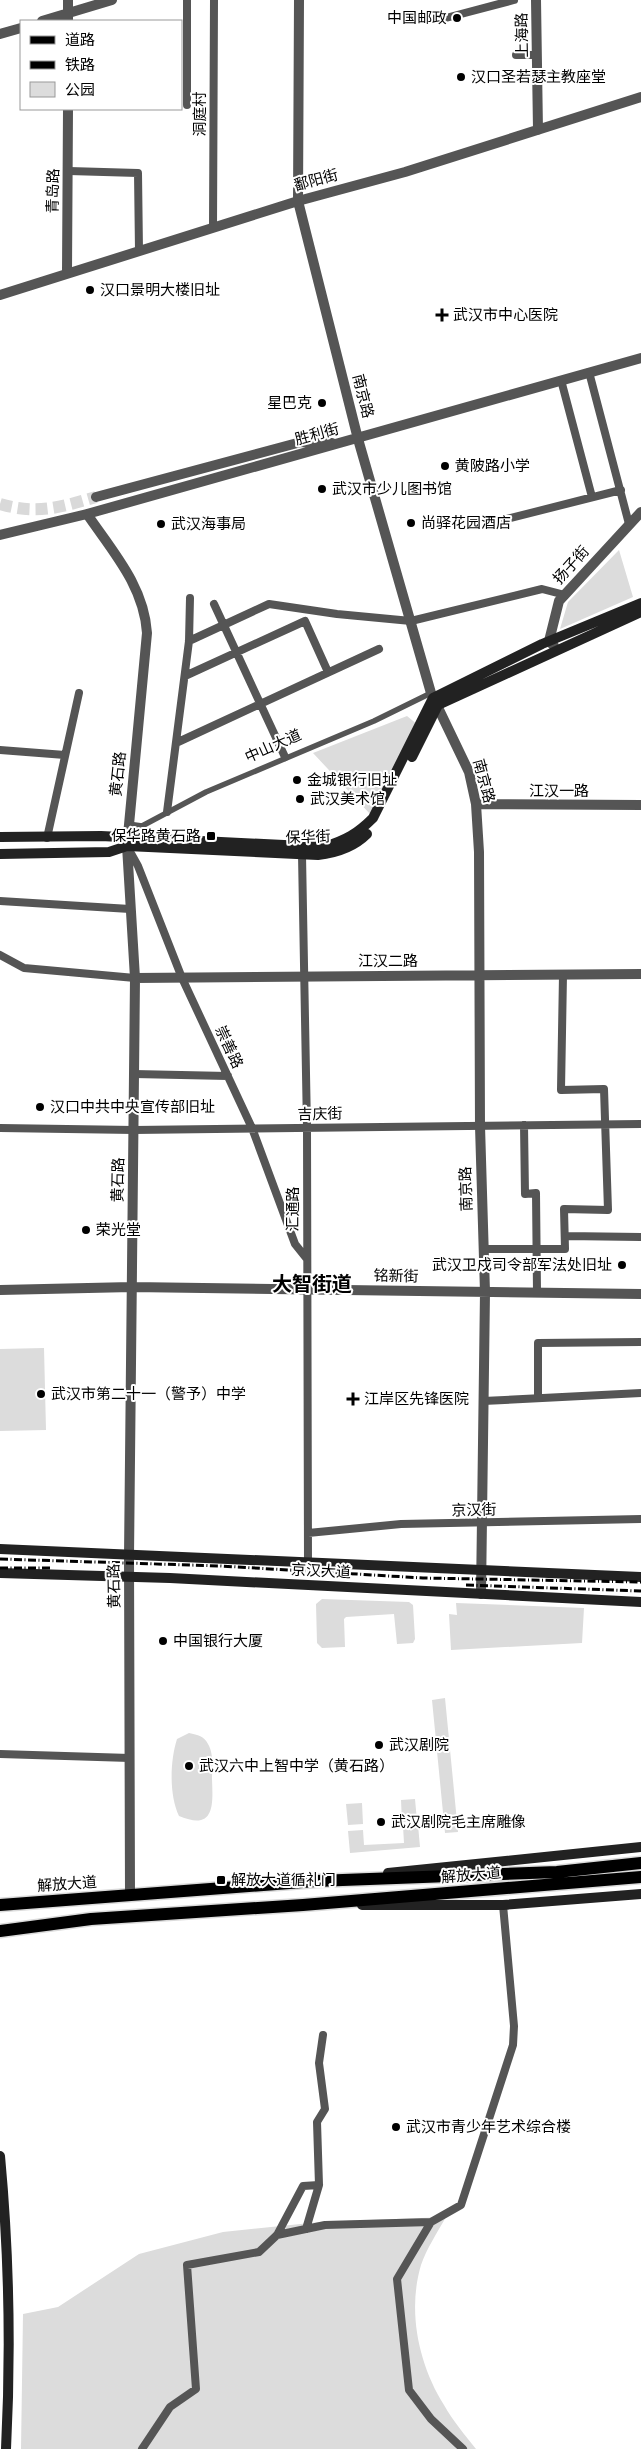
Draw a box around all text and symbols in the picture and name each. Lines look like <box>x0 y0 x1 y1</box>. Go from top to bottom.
place label: 中国邮政 <box>387 9 447 27</box>
marker: 中国邮政 <box>451 12 463 24</box>
street label: 上海路 <box>513 12 531 58</box>
legend <box>20 20 182 110</box>
text: 道路 <box>65 31 95 49</box>
text: 铁路 <box>65 56 95 74</box>
place label: 汉口圣若瑟主教座堂 <box>471 68 606 86</box>
marker: 汉口圣若瑟主教座堂 <box>455 71 467 83</box>
text: 公园 <box>65 81 95 99</box>
street label: 洞庭村 <box>191 91 209 137</box>
street label: 鄱阳街 <box>292 165 340 195</box>
street label: 青岛路 <box>44 168 62 214</box>
place label: 汉口景明大楼旧址 <box>100 281 220 299</box>
marker: 汉口景明大楼旧址 <box>84 284 96 296</box>
place label: 武汉市中心医院 <box>453 306 558 324</box>
marker: 武汉市中心医院 <box>435 308 449 322</box>
street label: 南京路 <box>349 372 377 420</box>
place label: 星巴克 <box>267 394 312 412</box>
marker: 星巴克 <box>316 397 328 409</box>
street label: 胜利街 <box>293 419 341 449</box>
place label: 黄陂路小学 <box>455 457 530 475</box>
marker: 黄陂路小学 <box>439 460 451 472</box>
place label: 武汉市少儿图书馆 <box>332 480 452 498</box>
marker: 武汉市少儿图书馆 <box>316 483 328 495</box>
place label: 尚驿花园酒店 <box>421 514 511 532</box>
place label: 武汉海事局 <box>171 515 246 533</box>
marker: 尚驿花园酒店 <box>405 517 417 529</box>
marker: 武汉海事局 <box>155 518 167 530</box>
street label: 扬子街 <box>549 542 593 588</box>
street label: 中山大道 <box>242 726 304 766</box>
street label: 黄石路 <box>107 751 129 797</box>
street label: 南京路 <box>469 757 499 805</box>
place label: 金城银行旧址 <box>307 771 397 789</box>
marker: 金城银行旧址 <box>291 774 303 786</box>
street label: 江汉一路 <box>529 782 589 800</box>
place label: 武汉美术馆 <box>310 790 385 808</box>
marker: 武汉美术馆 <box>294 793 306 805</box>
place label: 保华路黄石路 <box>111 827 201 845</box>
street label: 保华街 <box>285 827 331 847</box>
marker: 保华路黄石路 <box>205 830 217 842</box>
street label: 江汉二路 <box>358 952 418 970</box>
street label: 崇善路 <box>211 1023 247 1071</box>
place label: 汉口中共中央宣传部旧址 <box>50 1098 215 1116</box>
marker: 汉口中共中央宣传部旧址 <box>34 1101 46 1113</box>
street label: 吉庆街 <box>297 1105 343 1123</box>
street label: 黄石路 <box>109 1157 127 1203</box>
street label: 南京路 <box>456 1166 476 1212</box>
street label: 汇通路 <box>284 1186 302 1232</box>
place label: 荣光堂 <box>96 1221 141 1239</box>
marker: 荣光堂 <box>80 1224 92 1236</box>
place label: 武汉卫戍司令部军法处旧址 <box>432 1256 612 1274</box>
marker: 武汉卫戍司令部军法处旧址 <box>616 1259 628 1271</box>
street label: 铭新街 <box>373 1267 419 1285</box>
district label: 大智街道 <box>272 1272 352 1297</box>
place label: 武汉市第二十一（警予）中学 <box>51 1385 246 1403</box>
marker: 武汉市第二十一（警予）中学 <box>35 1388 47 1400</box>
place label: 江岸区先锋医院 <box>364 1390 469 1408</box>
marker: 江岸区先锋医院 <box>346 1392 360 1406</box>
street label: 京汉街 <box>451 1501 497 1519</box>
street label: 京汉大道 <box>291 1560 351 1582</box>
street label: 黄石路 <box>105 1563 123 1609</box>
place label: 中国银行大厦 <box>173 1632 263 1650</box>
marker: 中国银行大厦 <box>157 1635 169 1647</box>
place label: 武汉剧院 <box>389 1736 449 1754</box>
marker: 武汉剧院 <box>373 1739 385 1751</box>
place label: 武汉六中上智中学（黄石路） <box>199 1757 394 1775</box>
marker: 武汉六中上智中学（黄石路） <box>183 1760 195 1772</box>
place label: 武汉剧院毛主席雕像 <box>391 1813 526 1831</box>
marker: 武汉剧院毛主席雕像 <box>375 1816 387 1828</box>
street label: 解放大道 <box>440 1863 502 1887</box>
place label: 解放大道循礼门 <box>231 1871 336 1889</box>
street label: 解放大道 <box>36 1873 98 1895</box>
marker: 解放大道循礼门 <box>215 1874 227 1886</box>
place label: 武汉市青少年艺术综合楼 <box>406 2118 571 2136</box>
marker: 武汉市青少年艺术综合楼 <box>390 2121 402 2133</box>

